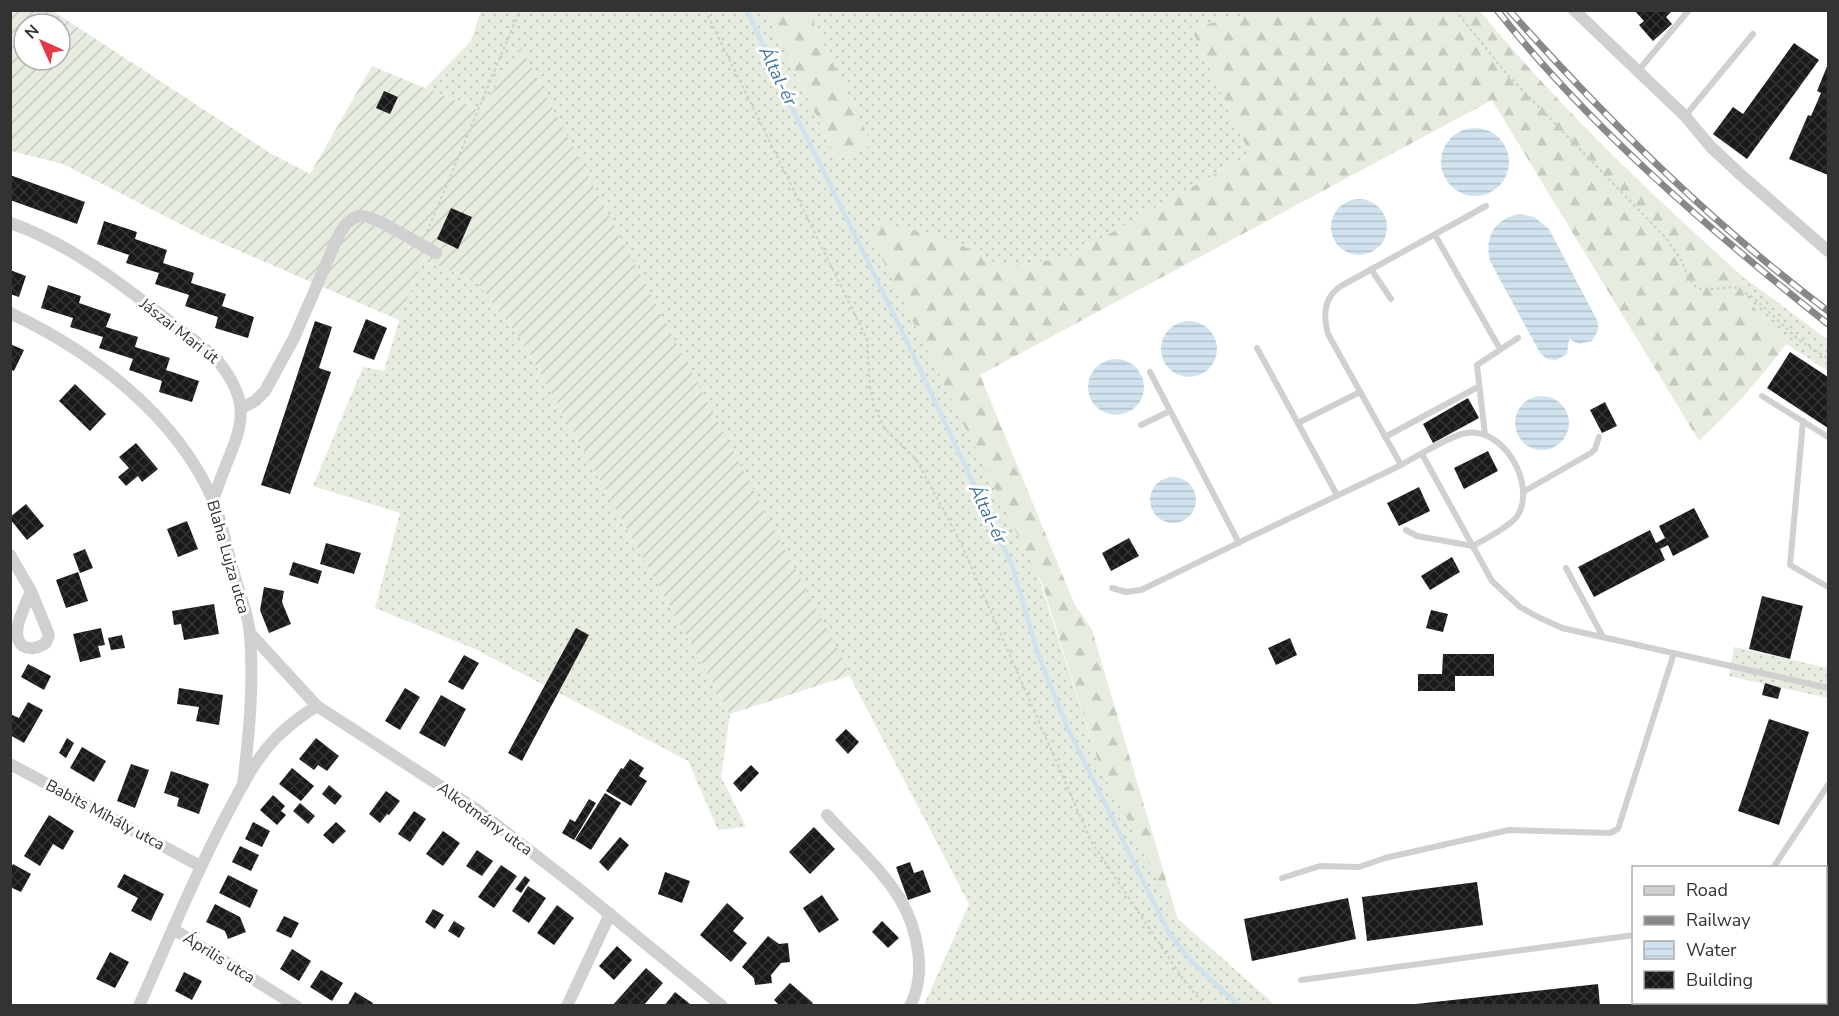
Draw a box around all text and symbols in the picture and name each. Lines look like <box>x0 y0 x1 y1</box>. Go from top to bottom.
north arrow <box>12 12 72 72</box>
text: N <box>20 20 44 44</box>
water label: Által-ér <box>753 41 803 110</box>
street label: Jászai Mari út <box>134 292 224 369</box>
water label: Által-ér <box>963 479 1013 548</box>
street label: Blaha Lujza utca <box>201 498 255 616</box>
street label: Babits Mihály utca <box>42 774 168 856</box>
street label: Alkotmány utca <box>433 777 537 861</box>
legend <box>1632 866 1827 1004</box>
text: Road <box>1686 878 1728 902</box>
text: Railway <box>1686 908 1751 932</box>
street label: Április utca <box>179 927 259 989</box>
text: Water <box>1686 938 1737 962</box>
text: Building <box>1686 968 1753 992</box>

